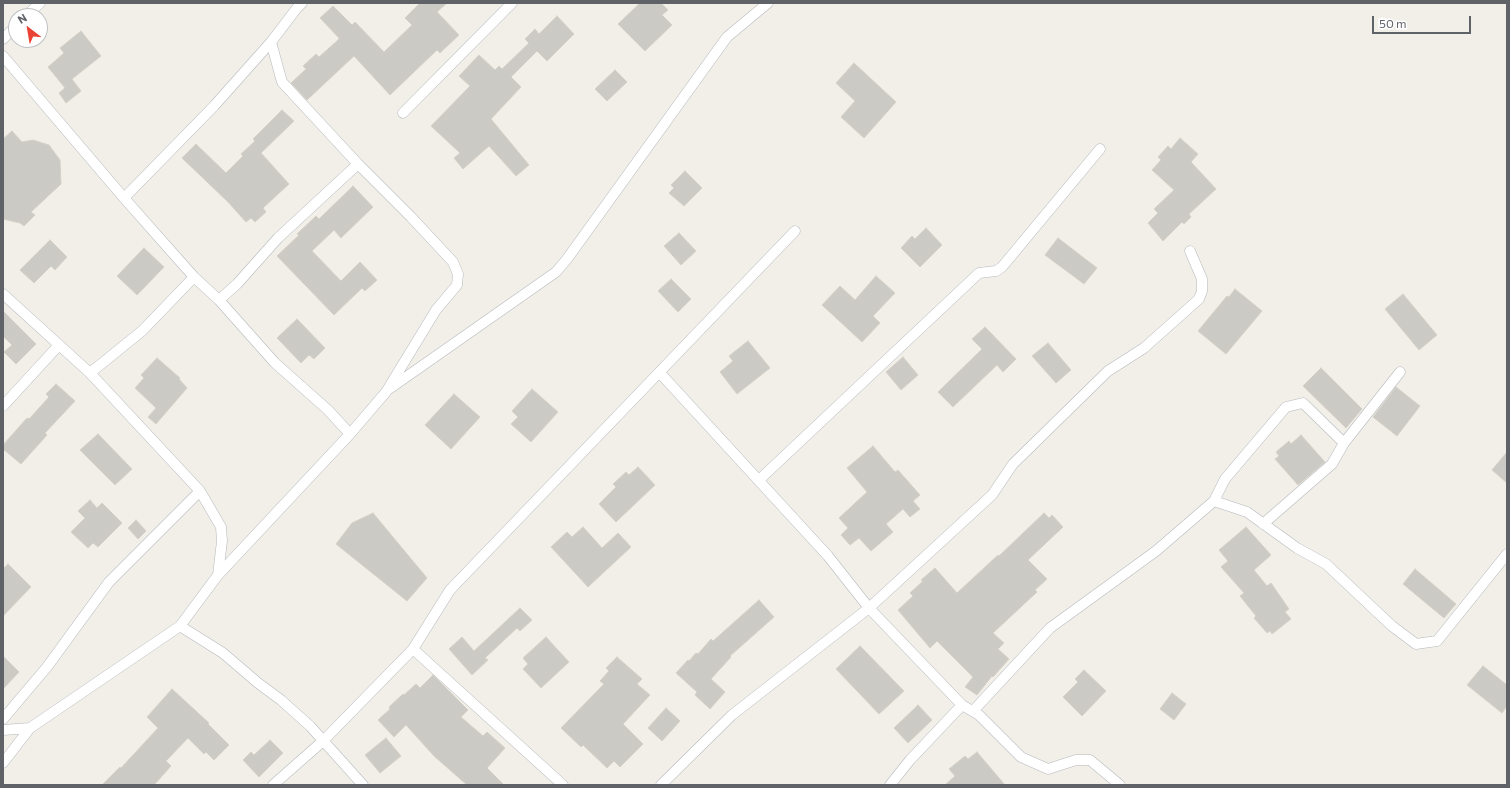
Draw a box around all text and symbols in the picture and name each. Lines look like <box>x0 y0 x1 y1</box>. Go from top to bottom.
north arrow <box>8 8 48 48</box>
scale bar <box>1374 8 1473 34</box>
text: N <box>15 10 29 26</box>
text: 50 m <box>1379 16 1407 30</box>

